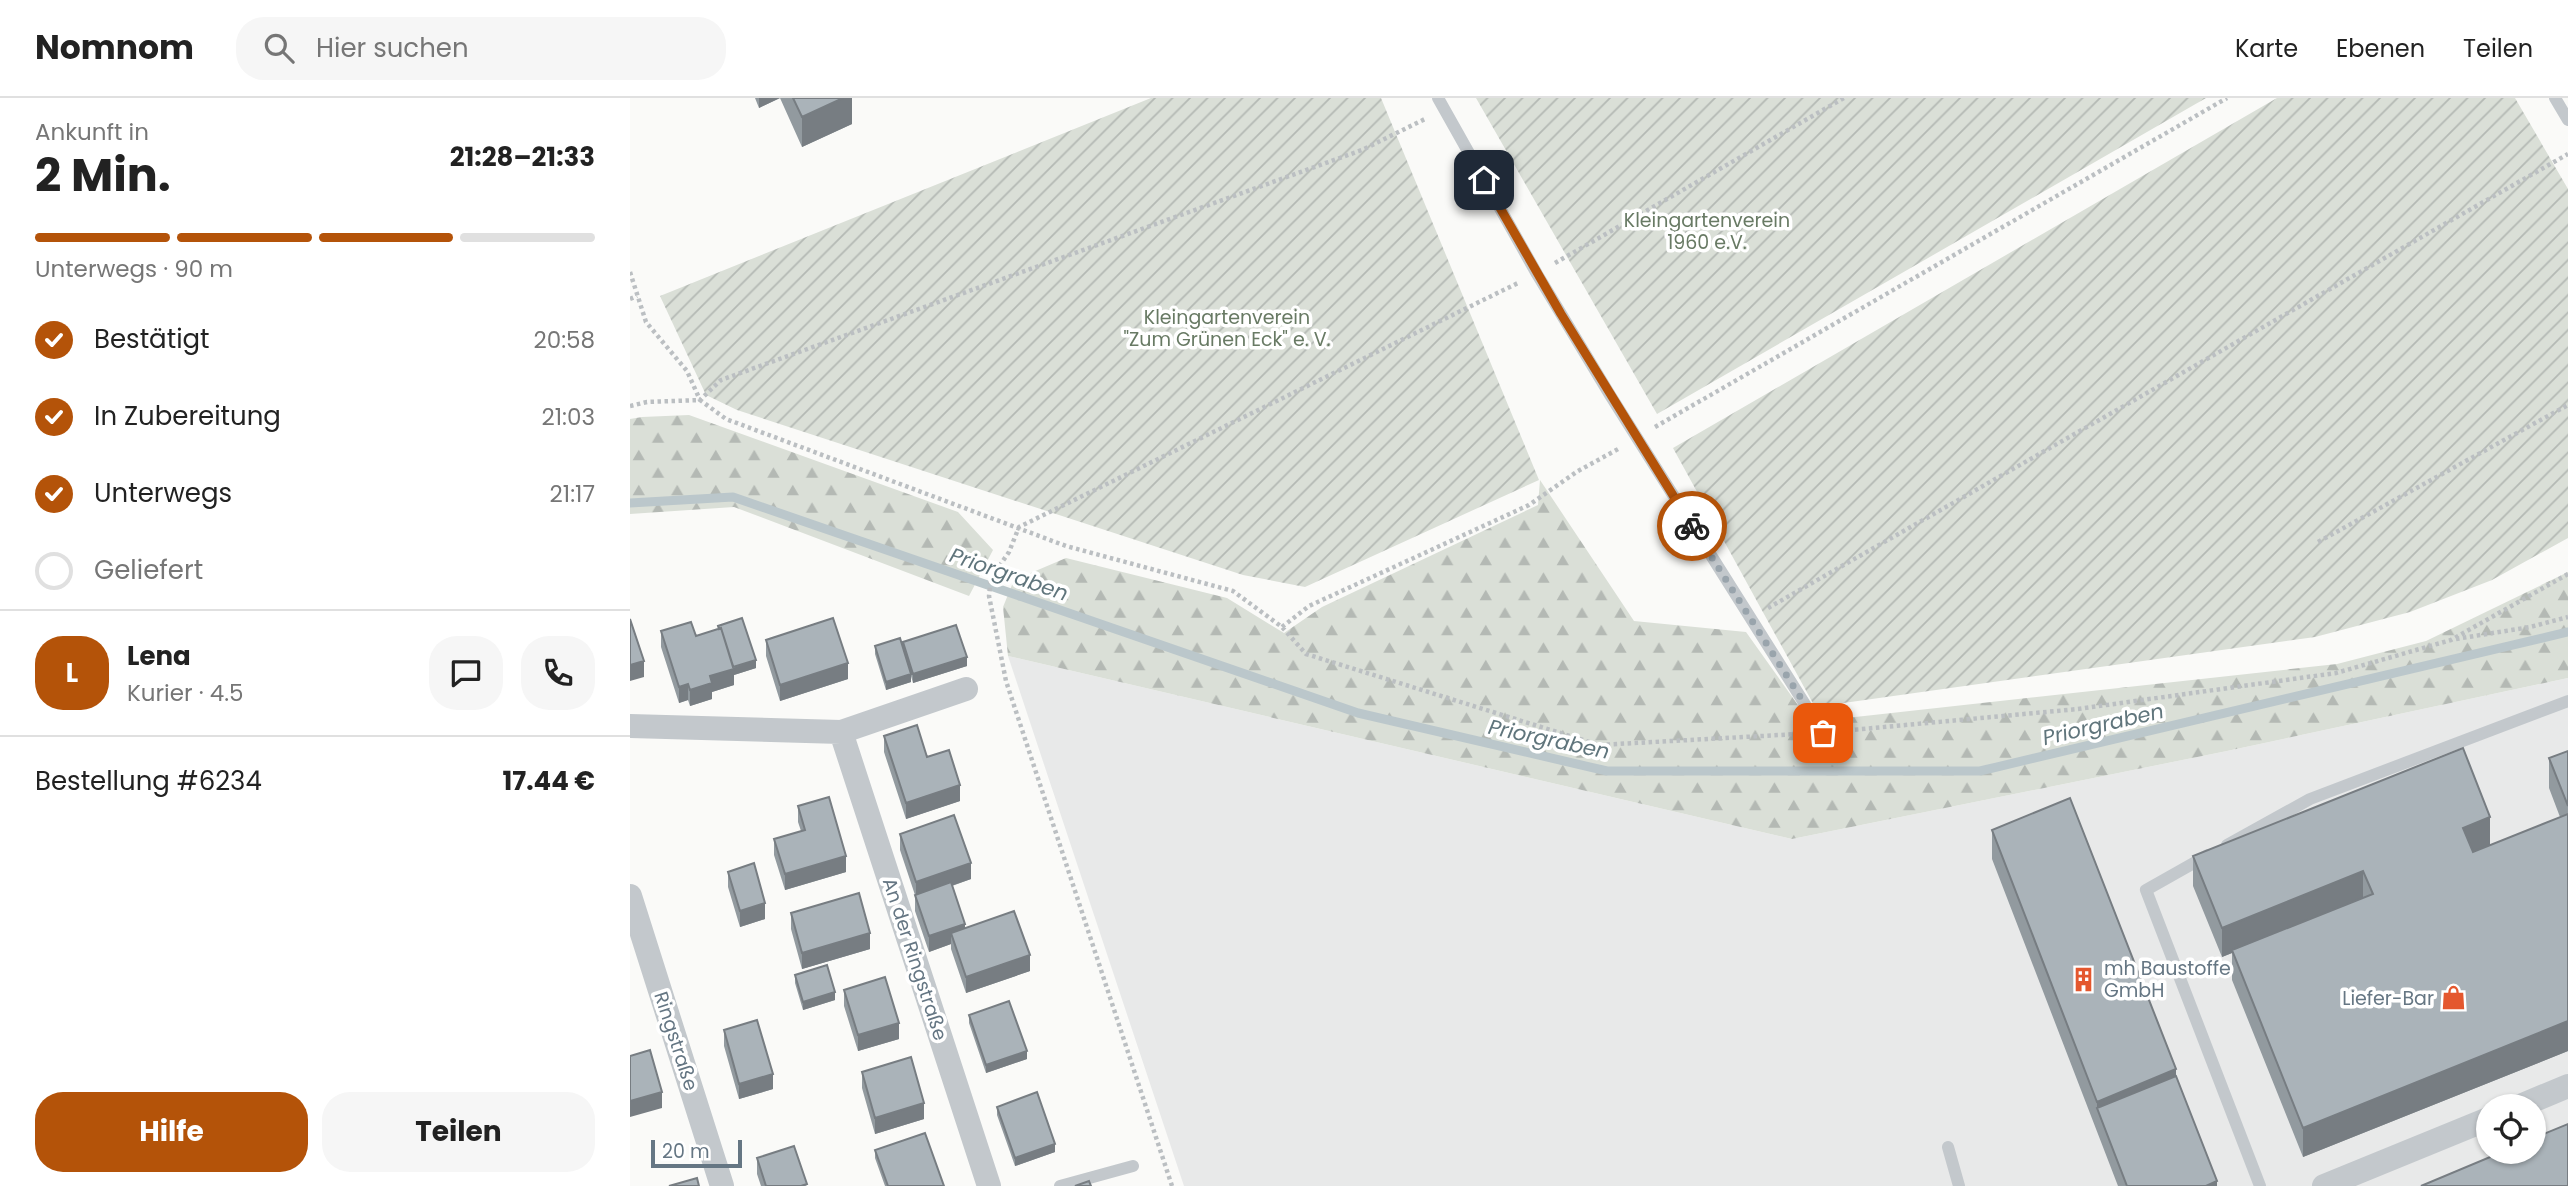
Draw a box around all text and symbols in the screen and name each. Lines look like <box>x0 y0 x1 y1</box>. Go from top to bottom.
search box <box>236 17 726 80</box>
text: Nomnom <box>35 24 194 71</box>
icon: search <box>260 29 298 67</box>
text: Hier suchen <box>316 30 469 66</box>
text: Karte <box>2235 32 2298 65</box>
text: Ebenen <box>2336 32 2425 65</box>
text: Teilen <box>2463 32 2533 65</box>
text: Ankunft in <box>35 116 149 148</box>
text: 21:28–21:33 <box>450 139 595 175</box>
text: 2 Min. <box>35 143 171 207</box>
pin <box>1454 150 1514 210</box>
icon: home <box>1465 161 1503 199</box>
park label: Kleingartenverein 1960 e.V. <box>1624 207 1790 256</box>
text: Unterwegs · 90 m <box>35 253 233 285</box>
park label: Kleingartenverein "Zum Grünen Eck" e. V. <box>1123 304 1331 353</box>
icon: check <box>35 321 73 359</box>
text: Bestätigt <box>94 321 210 357</box>
text: 20:58 <box>533 324 595 356</box>
icon: check <box>35 398 73 436</box>
text: In Zubereitung <box>94 398 281 434</box>
text: 21:03 <box>542 401 595 433</box>
icon: check <box>35 475 73 513</box>
text: Unterwegs <box>94 475 232 511</box>
text: 21:17 <box>550 478 595 510</box>
courier <box>1657 491 1727 561</box>
icon: bike <box>1673 507 1711 545</box>
water label: Priorgraben <box>946 540 1072 608</box>
text: Geliefert <box>94 552 203 588</box>
button: chat <box>429 636 503 710</box>
button: phone <box>521 636 595 710</box>
text: Lena <box>127 638 191 674</box>
text: L <box>66 655 78 691</box>
text: Kurier · 4.5 <box>127 677 243 709</box>
water label: Priorgraben <box>2040 696 2166 752</box>
pin <box>1793 703 1853 763</box>
water label: Priorgraben <box>1486 712 1612 766</box>
icon: bag <box>1804 714 1842 752</box>
text: Bestellung #6234 <box>35 763 262 799</box>
text: 17.44 € <box>503 763 595 799</box>
street label: An der Ringstraße <box>876 874 954 1044</box>
place label: mh Baustoffe GmbH <box>2104 955 2231 1004</box>
building icon: mh Baustoffe GmbH <box>2070 965 2098 993</box>
shop icon: Liefer-Bar <box>2440 984 2468 1012</box>
place label: Liefer-Bar <box>2342 985 2434 1012</box>
street label: Ringstraße <box>647 988 705 1094</box>
button: Hilfe <box>35 1092 308 1172</box>
button: Teilen <box>322 1092 595 1172</box>
map controls <box>2476 1094 2546 1164</box>
button: locate <box>2476 1094 2546 1164</box>
scale bar <box>651 1137 742 1169</box>
text: 20 m <box>662 1138 710 1165</box>

